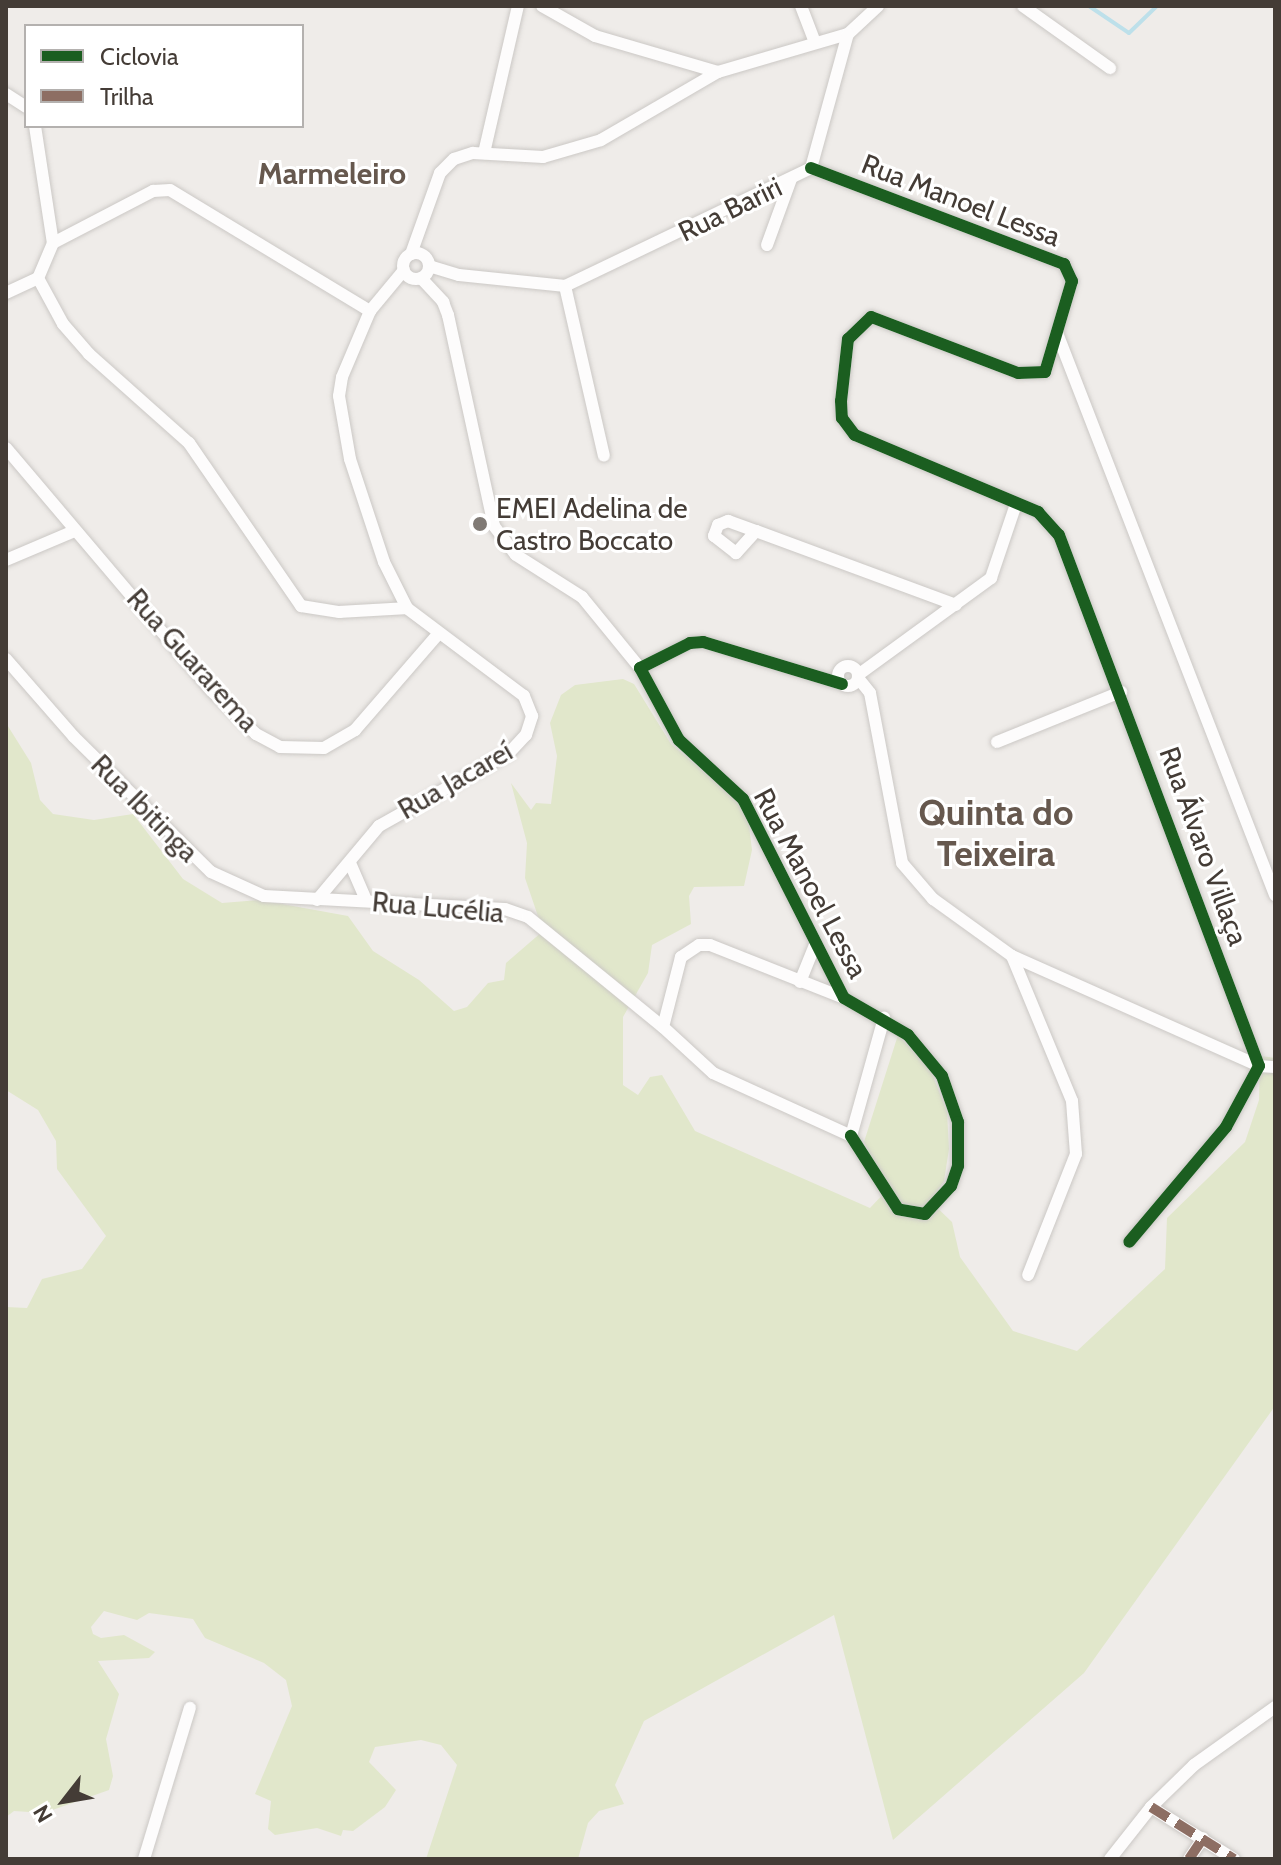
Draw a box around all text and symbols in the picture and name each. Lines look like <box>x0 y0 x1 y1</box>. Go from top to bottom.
legend <box>24 24 304 128</box>
text: Ciclovia <box>100 42 178 71</box>
text: Trilha <box>100 82 154 111</box>
street label: Rua Manoel Lessa <box>857 147 1065 253</box>
district label: Marmeleiro <box>258 156 406 192</box>
street label: Rua Bariri <box>673 170 787 248</box>
place label: EMEI Adelina de Castro Boccato <box>496 491 688 557</box>
marker: EMEI Adelina de Castro Boccato <box>471 515 489 533</box>
street label: Rua Guararema <box>120 582 266 738</box>
street label: Rua Jacareí <box>392 734 518 826</box>
street label: Rua Álvaro Villaça <box>1153 742 1255 950</box>
street label: Rua Ibitinga <box>84 747 206 869</box>
street label: Rua Manoel Lessa <box>747 782 875 984</box>
district label: Quinta do Teixeira <box>919 790 1073 875</box>
street label: Rua Lucélia <box>371 884 505 930</box>
north arrow <box>24 1761 104 1841</box>
text: N <box>27 1800 59 1827</box>

